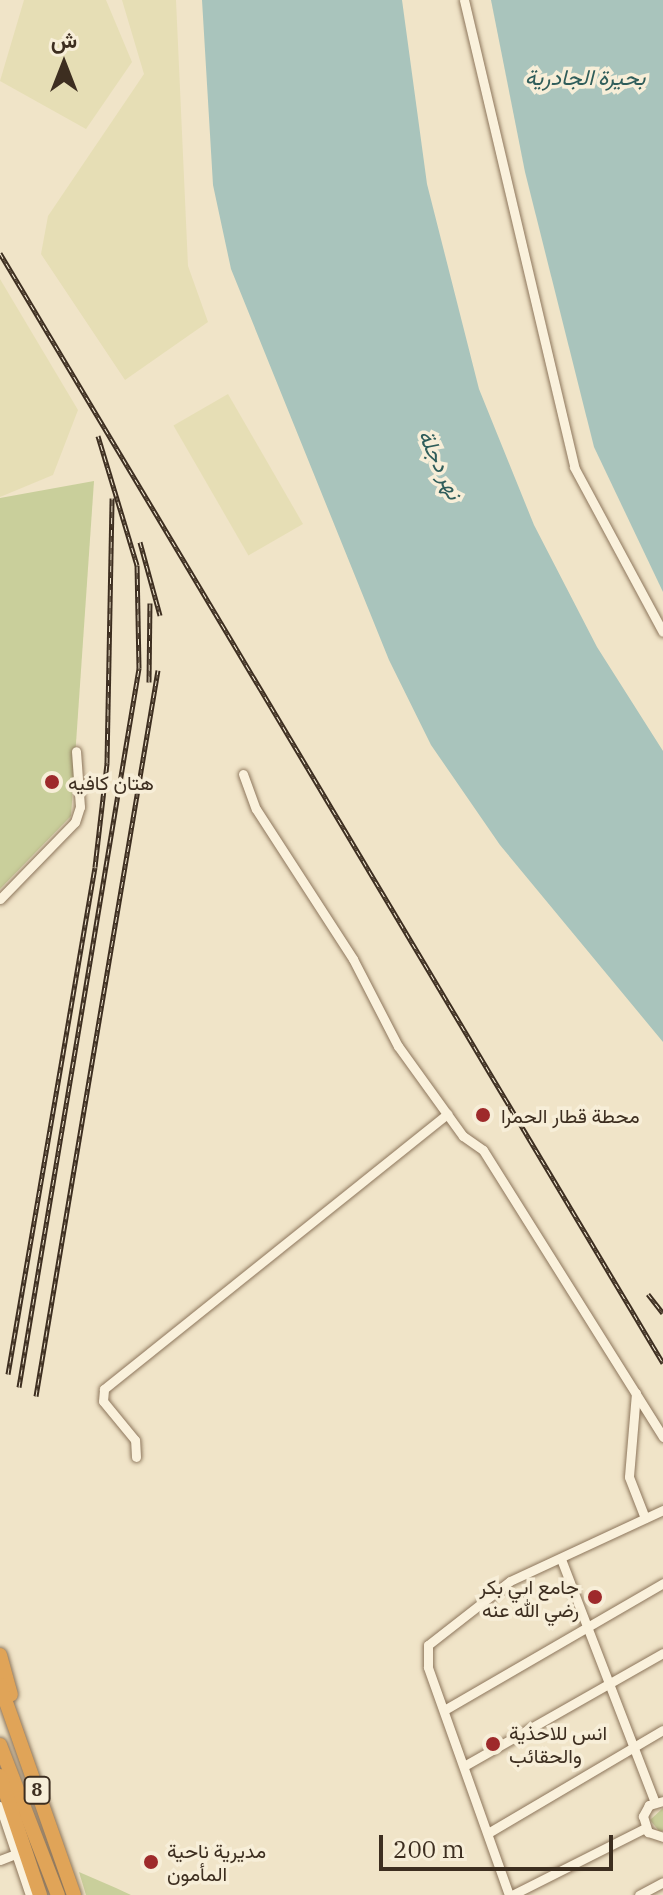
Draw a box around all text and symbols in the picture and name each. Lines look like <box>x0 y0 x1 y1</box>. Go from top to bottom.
north arrow <box>24 24 104 104</box>
text: ش <box>51 25 77 54</box>
water label: بحيرة الجادرية <box>525 64 645 90</box>
water label: نهر دجلة <box>413 425 469 503</box>
place label: هتان كافيه <box>68 770 154 794</box>
marker: هتان كافيه <box>43 773 61 791</box>
place label: محطة قطار الحمرا <box>501 1103 640 1127</box>
marker: محطة قطار الحمرا <box>472 1104 494 1126</box>
place label: جامع ابي بكر رضي الله عنه <box>479 1574 579 1621</box>
marker: جامع ابي بكر رضي الله عنه <box>586 1588 604 1606</box>
place label: انس للاحذية والحقائب <box>509 1720 607 1767</box>
marker: انس للاحذية والحقائب <box>484 1735 502 1753</box>
road number: 8 <box>23 1776 51 1804</box>
scale bar <box>383 1819 617 1869</box>
text: 200 m <box>393 1833 465 1865</box>
place label: مديرية ناحية المأمون <box>167 1838 266 1885</box>
marker: مديرية ناحية المأمون <box>142 1853 160 1871</box>

